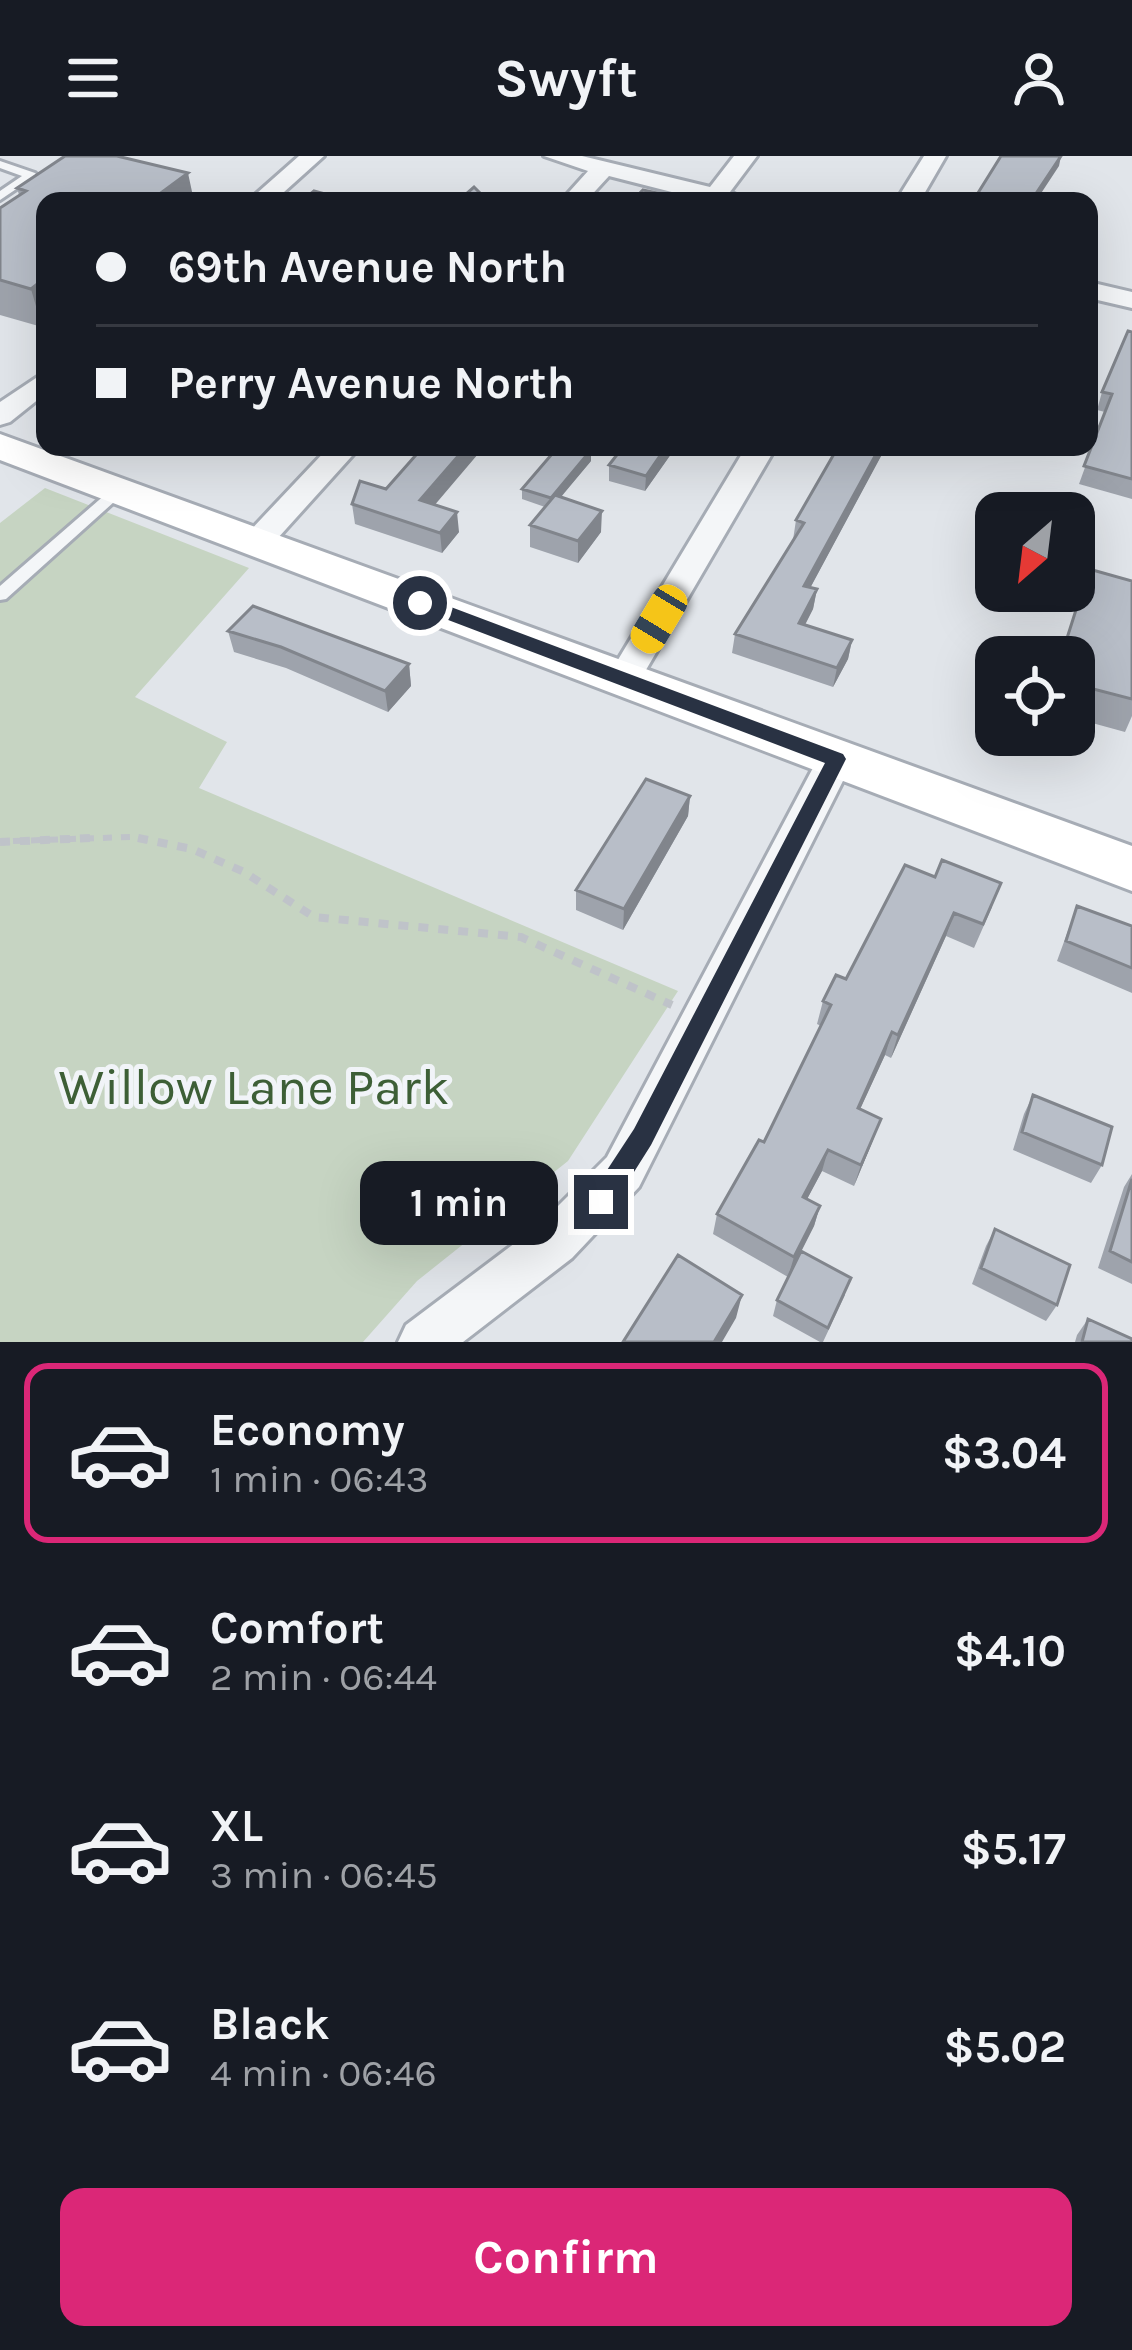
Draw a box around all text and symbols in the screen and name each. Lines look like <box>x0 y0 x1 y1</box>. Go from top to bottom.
icon: menu <box>60 45 126 111</box>
icon: person <box>1006 45 1072 111</box>
text: Swyft <box>494 46 638 110</box>
text: 69th Avenue North <box>168 241 567 293</box>
text: Perry Avenue North <box>168 357 574 409</box>
north arrow <box>975 492 1095 612</box>
map controls <box>975 492 1095 756</box>
route start <box>393 576 447 630</box>
car <box>625 579 693 659</box>
button: locate <box>975 636 1095 756</box>
park label: Willow Lane Park <box>59 1057 449 1117</box>
callout: 1 min <box>361 1160 559 1244</box>
route end <box>574 1175 628 1229</box>
text: 1 min <box>410 1180 508 1226</box>
icon: car <box>66 1399 174 1507</box>
text: Economy <box>210 1404 405 1456</box>
text: $3.04 <box>942 1427 1066 1479</box>
text: 1 min · 06:43 <box>210 1456 429 1502</box>
icon: car <box>66 1597 174 1705</box>
text: Comfort <box>210 1602 384 1654</box>
text: $4.10 <box>954 1625 1066 1677</box>
text: 2 min · 06:44 <box>210 1654 437 1700</box>
icon: car <box>66 1795 174 1903</box>
text: XL <box>210 1800 263 1852</box>
text: $5.17 <box>961 1823 1066 1875</box>
text: 3 min · 06:45 <box>210 1852 438 1898</box>
icon: car <box>66 1993 174 2101</box>
text: Black <box>210 1998 330 2050</box>
text: $5.02 <box>943 2021 1066 2073</box>
text: 4 min · 06:46 <box>210 2050 437 2096</box>
button: Confirm <box>60 2188 1072 2326</box>

